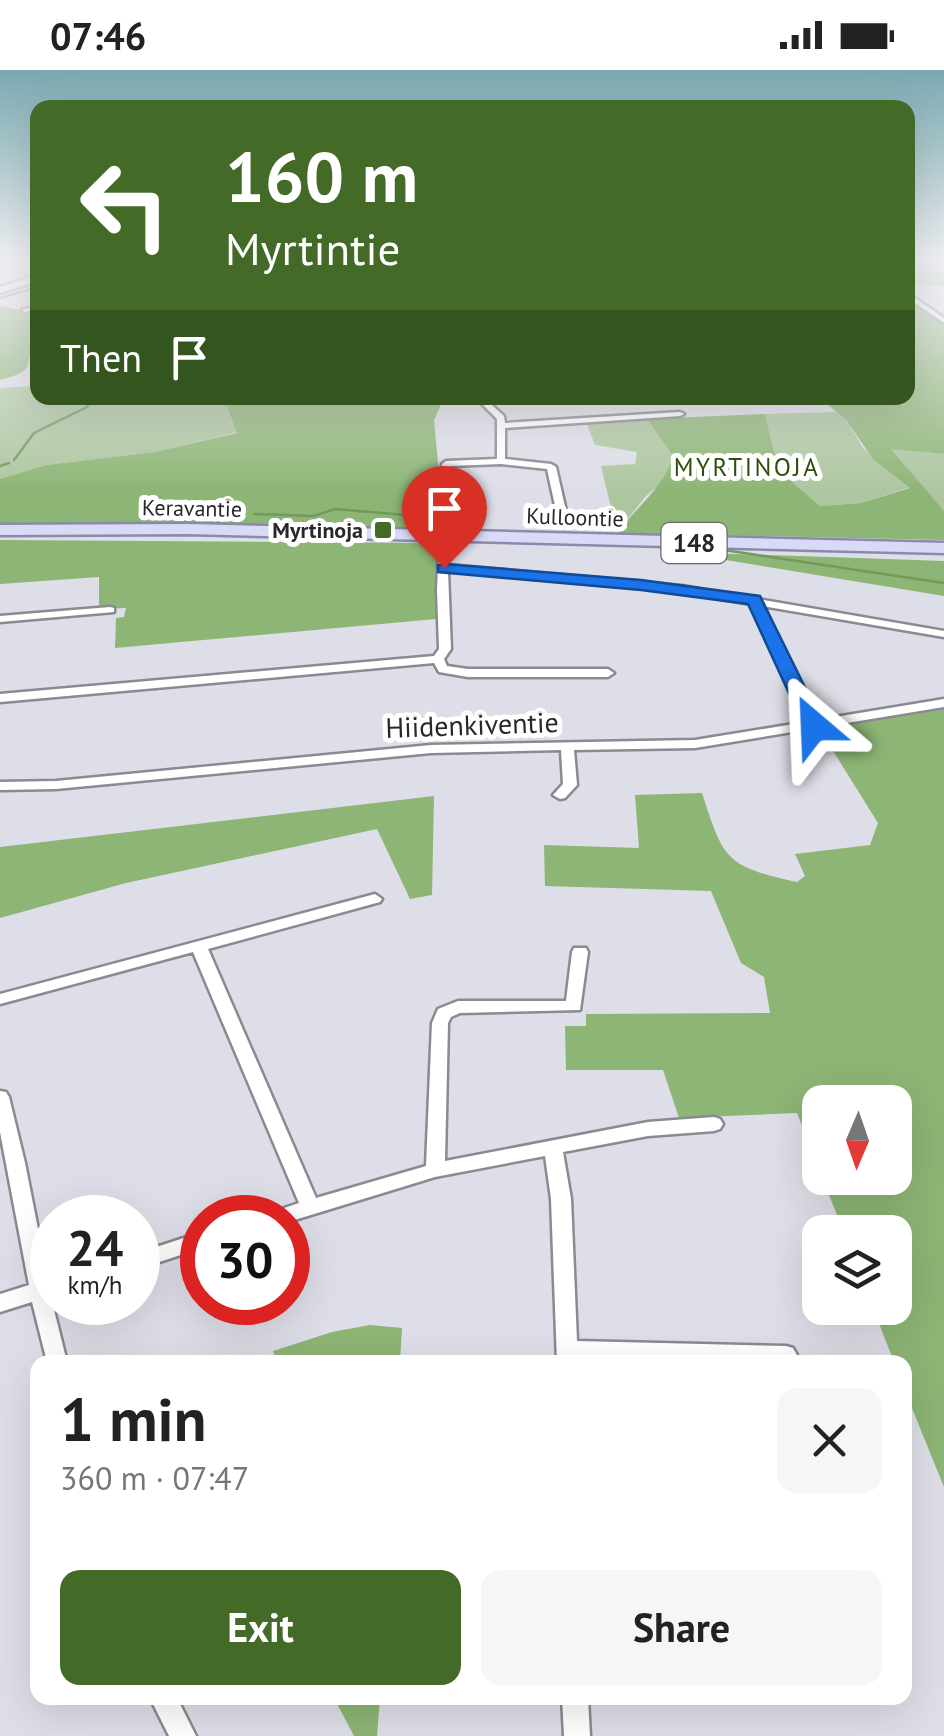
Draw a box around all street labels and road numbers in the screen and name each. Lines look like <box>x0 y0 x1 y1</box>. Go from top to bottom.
street label: Keravantie <box>142 493 242 523</box>
street label: Kulloontie <box>526 501 624 533</box>
road number: 148 <box>662 523 726 563</box>
street label: Hiidenkiventie <box>385 703 559 746</box>

